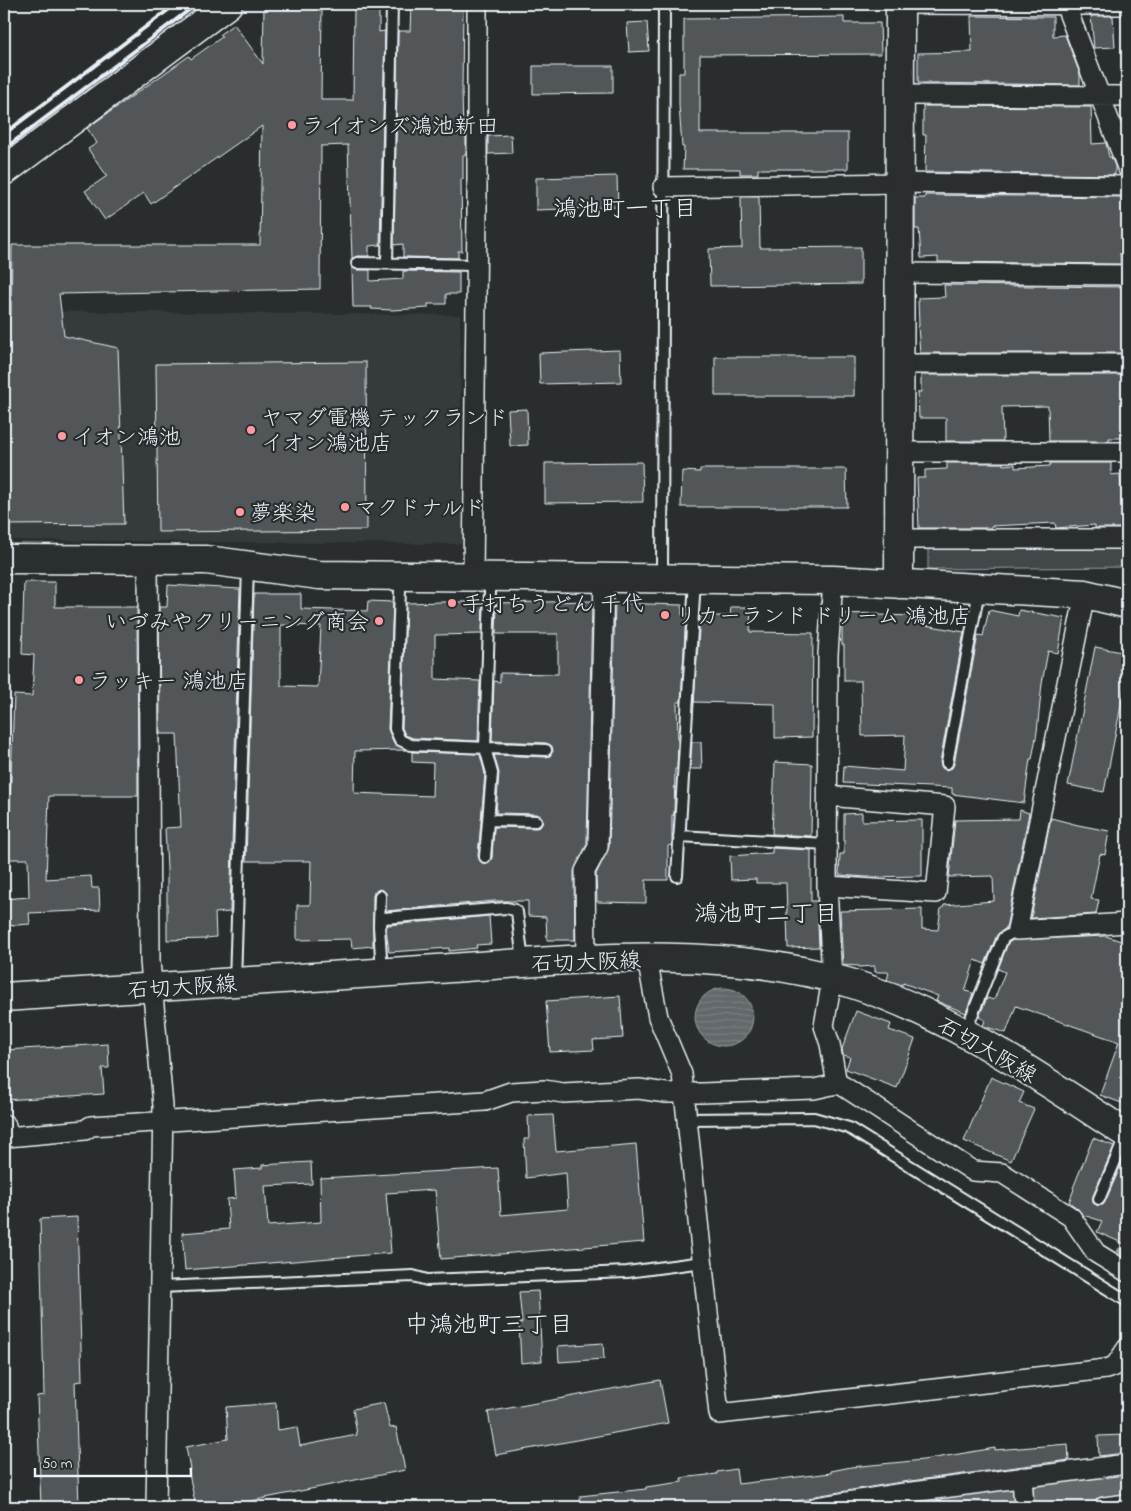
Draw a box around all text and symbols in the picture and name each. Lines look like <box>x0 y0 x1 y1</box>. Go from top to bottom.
place label: ライオンズ鴻池新田 <box>302 112 498 144</box>
marker: ライオンズ鴻池新田 <box>286 119 298 131</box>
district label: 鴻池町一丁目 <box>553 193 697 228</box>
place label: ヤマダ電機 テックランド イオン鴻池店 <box>261 404 509 461</box>
place label: イオン鴻池 <box>72 423 181 455</box>
marker: ヤマダ電機 テックランド イオン鴻池店 <box>245 424 257 436</box>
marker: イオン鴻池 <box>56 430 68 442</box>
place label: マクドナルド <box>355 494 485 526</box>
place label: 夢楽染 <box>250 499 316 531</box>
marker: マクドナルド <box>339 501 351 513</box>
marker: 夢楽染 <box>234 506 246 518</box>
place label: 手打ちうどん 千代 <box>462 590 644 622</box>
marker: 手打ちうどん 千代 <box>446 597 458 609</box>
place label: リカーランド ドリーム 鴻池店 <box>675 602 971 634</box>
place label: いづみやクリーニング商会 <box>105 608 369 640</box>
marker: リカーランド ドリーム 鴻池店 <box>659 609 671 621</box>
marker: いづみやクリーニング商会 <box>373 615 385 627</box>
place label: ラッキー 鴻池店 <box>89 667 249 699</box>
marker: ラッキー 鴻池店 <box>73 674 85 686</box>
district label: 鴻池町二丁目 <box>694 898 838 933</box>
street label: 石切大阪線 <box>531 946 642 982</box>
street label: 石切大阪線 <box>126 969 238 1009</box>
street label: 石切大阪線 <box>931 1010 1042 1093</box>
district label: 中鴻池町三丁目 <box>405 1309 573 1344</box>
scale bar <box>35 1446 191 1478</box>
text: 50 m <box>42 1453 73 1475</box>

